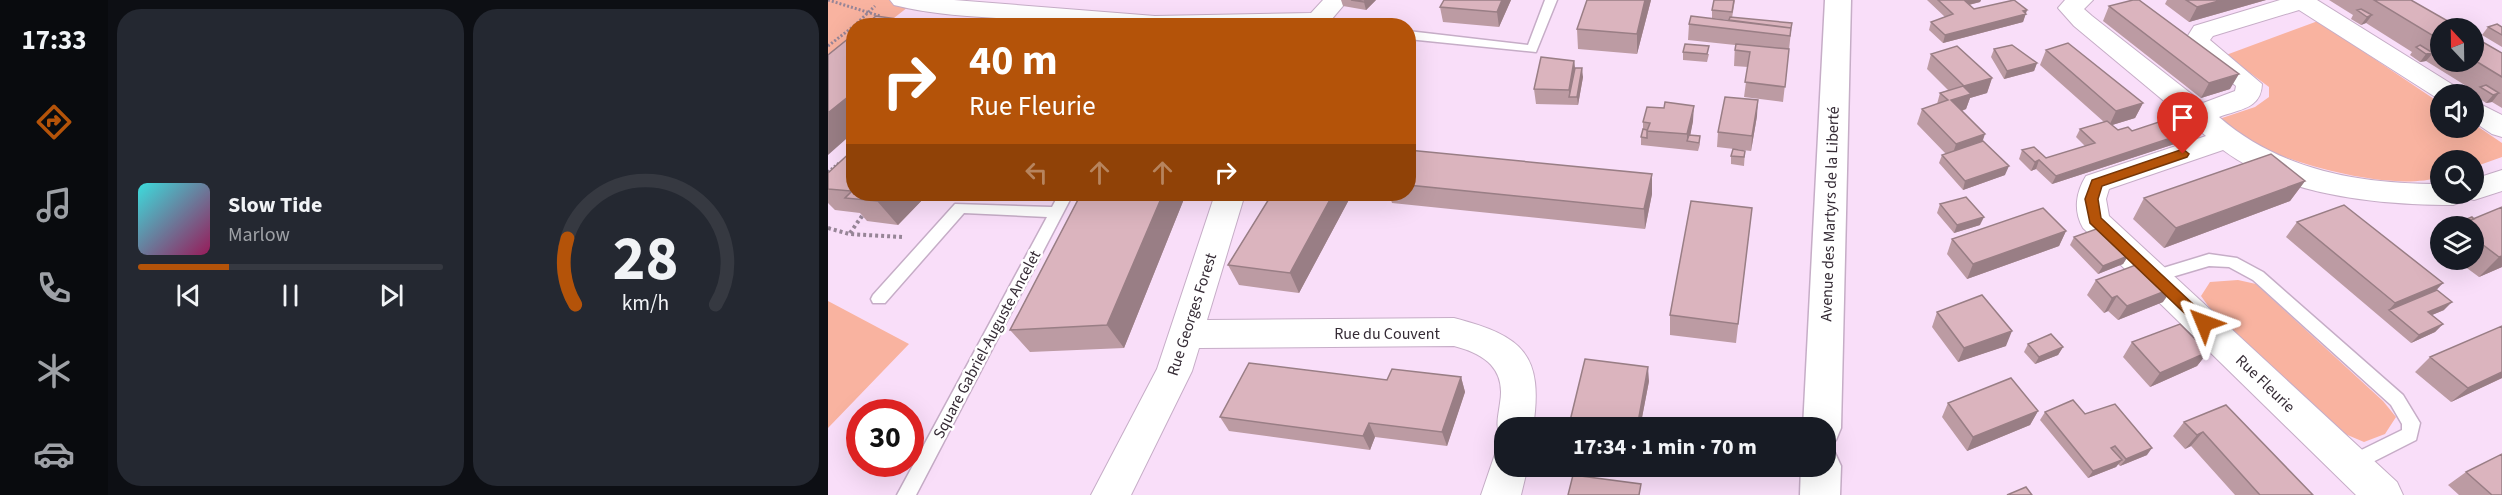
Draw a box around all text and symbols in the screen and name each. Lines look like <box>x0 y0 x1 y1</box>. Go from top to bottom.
north arrow <box>2430 18 2484 72</box>
map controls <box>2430 18 2484 270</box>
text: 17:33 <box>21 21 87 60</box>
text: 40 m <box>969 31 1058 91</box>
icon: right <box>870 42 948 120</box>
button: sound <box>2430 84 2484 138</box>
text: Rue Fleurie <box>969 87 1096 126</box>
pin <box>2157 92 2208 154</box>
icon: directions <box>33 101 75 143</box>
icon: arrive <box>2166 101 2199 134</box>
street label: Avenue des Martyrs de la Liberté <box>1815 106 1845 322</box>
button: search <box>2430 150 2484 204</box>
icon: left <box>1020 156 1053 189</box>
icon: ahead <box>1083 156 1116 189</box>
icon: ahead <box>1146 156 1179 189</box>
icon: right <box>1209 156 1242 189</box>
icon: music <box>33 184 75 226</box>
text: Slow Tide <box>228 189 322 221</box>
text: 28 <box>613 215 679 304</box>
button: layers <box>2430 216 2484 270</box>
text: Marlow <box>228 221 290 249</box>
street label: Square Gabriel-Auguste Ancelet <box>928 246 1046 443</box>
street label: Rue Georges Forest <box>1162 249 1222 379</box>
icon: phone <box>33 267 75 309</box>
icon: previous <box>172 279 205 312</box>
icon: pause <box>274 279 307 312</box>
icon: next <box>375 279 408 312</box>
text: km/h <box>622 288 670 319</box>
position arrow <box>2172 291 2236 355</box>
street label: Rue du Couvent <box>1334 323 1440 345</box>
icon: climate <box>33 350 75 392</box>
street label: Rue Fleurie <box>2231 350 2300 418</box>
speed limit sign: 30 <box>846 399 924 477</box>
text: 17:34 · 1 min · 70 m <box>1573 431 1757 463</box>
icon: car <box>33 433 75 475</box>

